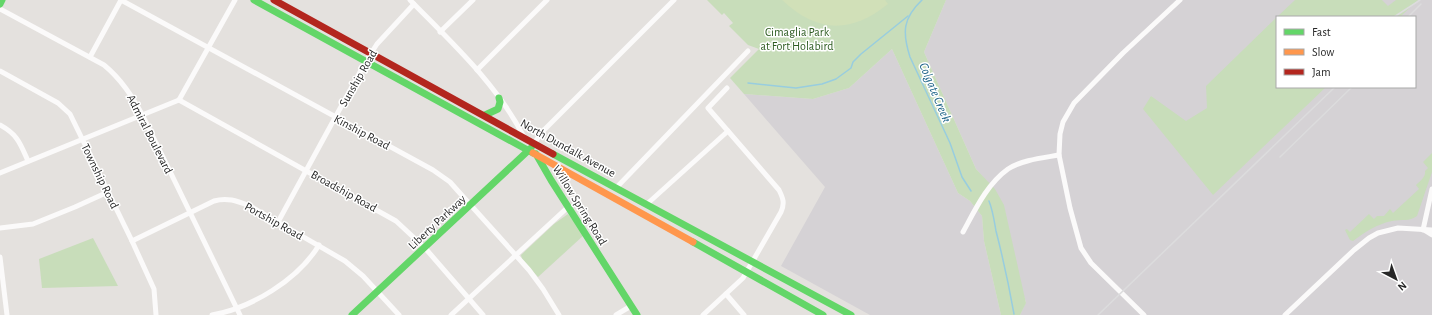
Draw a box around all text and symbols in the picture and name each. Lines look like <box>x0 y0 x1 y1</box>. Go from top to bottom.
legend <box>1276 16 1416 88</box>
park label: Cimaglia Park at Fort Holabird <box>760 26 834 52</box>
text: Fast <box>1312 26 1331 38</box>
text: Slow <box>1312 46 1334 58</box>
street label: Sunship Road <box>337 48 379 108</box>
water label: Colgate Creek <box>916 61 953 124</box>
text: Jam <box>1312 66 1331 78</box>
street label: Admiral Boulevard <box>125 93 175 175</box>
street label: Kinship Road <box>332 112 392 152</box>
street label: North Dundalk Avenue <box>518 117 618 179</box>
street label: Township Road <box>79 142 121 210</box>
street label: Willow Spring Road <box>551 163 609 247</box>
street label: Broadship Road <box>309 168 379 214</box>
street label: Liberty Parkway <box>406 193 469 252</box>
street label: Portship Road <box>243 200 305 242</box>
north arrow <box>1376 259 1416 299</box>
text: N <box>1396 280 1409 293</box>

